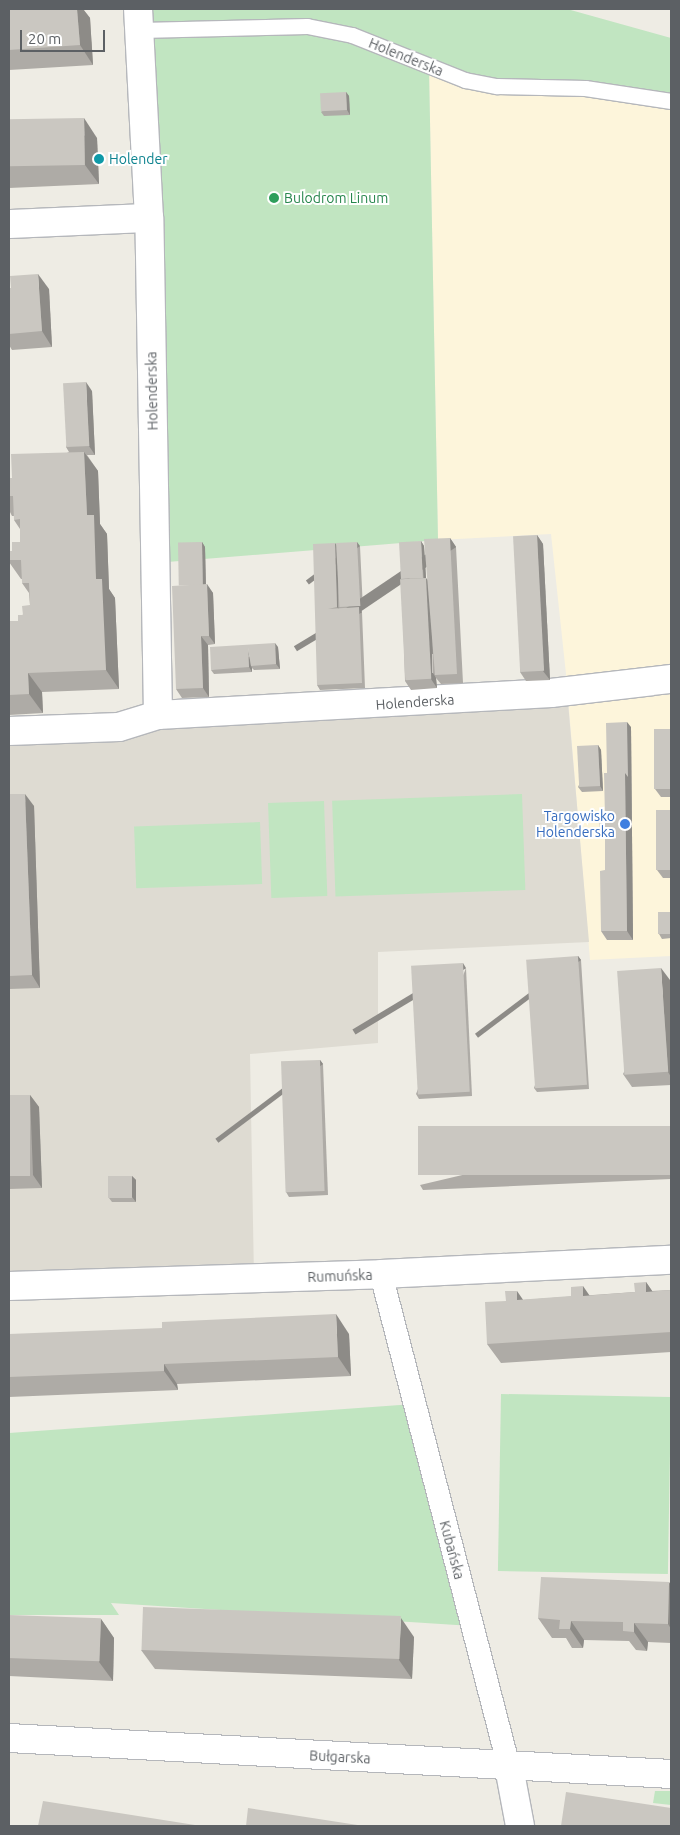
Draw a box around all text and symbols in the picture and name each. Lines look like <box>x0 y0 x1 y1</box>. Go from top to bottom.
scale bar <box>22 20 108 52</box>
text: 20 m <box>28 30 61 47</box>
street label: Holenderska <box>366 34 446 80</box>
place label: Holender <box>109 151 168 167</box>
marker: Holender <box>93 153 105 165</box>
place label: Bulodrom Linum <box>284 190 388 206</box>
marker: Bulodrom Linum <box>268 192 280 204</box>
street label: Holenderska <box>143 351 161 431</box>
street label: Holenderska <box>375 691 455 713</box>
place label: Targowisko Holenderska <box>536 808 615 840</box>
marker: Targowisko Holenderska <box>619 818 631 830</box>
street label: Rumuńska <box>307 1266 373 1286</box>
street label: Kubańska <box>436 1519 468 1581</box>
street label: Bułgarska <box>309 1747 371 1767</box>

